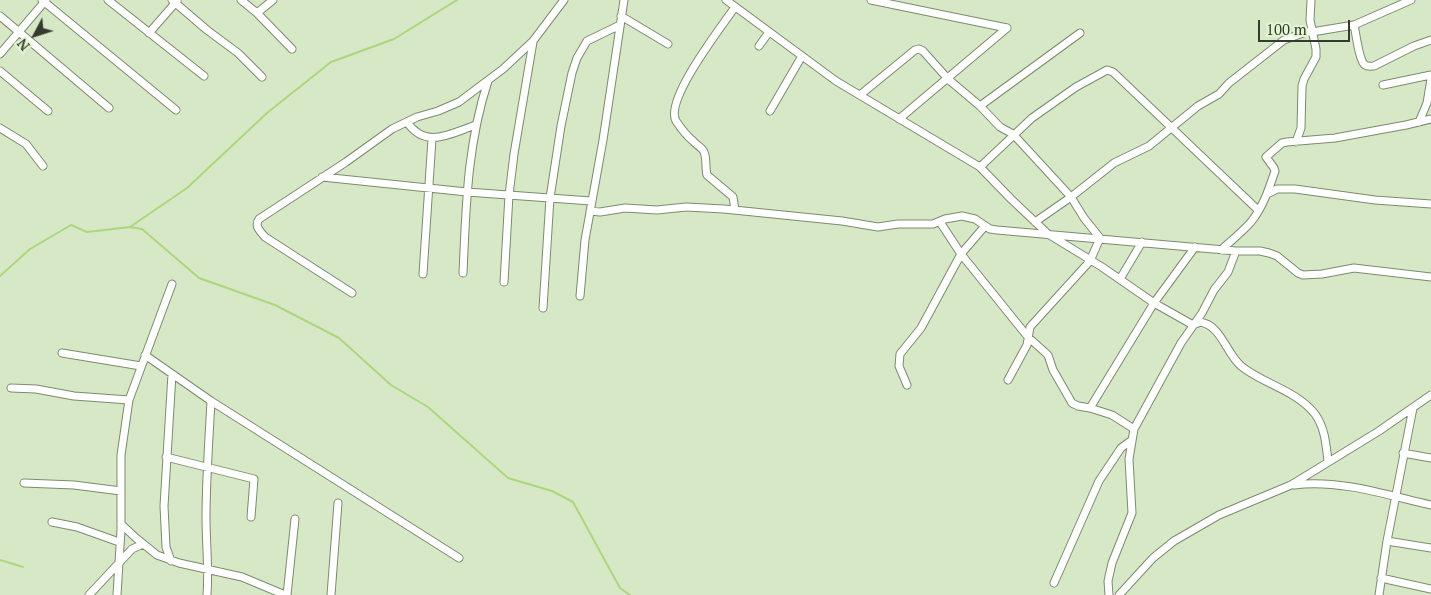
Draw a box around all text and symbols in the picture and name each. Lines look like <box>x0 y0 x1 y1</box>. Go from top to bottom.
north arrow <box>10 10 60 60</box>
scale bar <box>1261 10 1354 42</box>
text: 100 m <box>1266 19 1307 39</box>
text: N <box>12 35 34 55</box>

